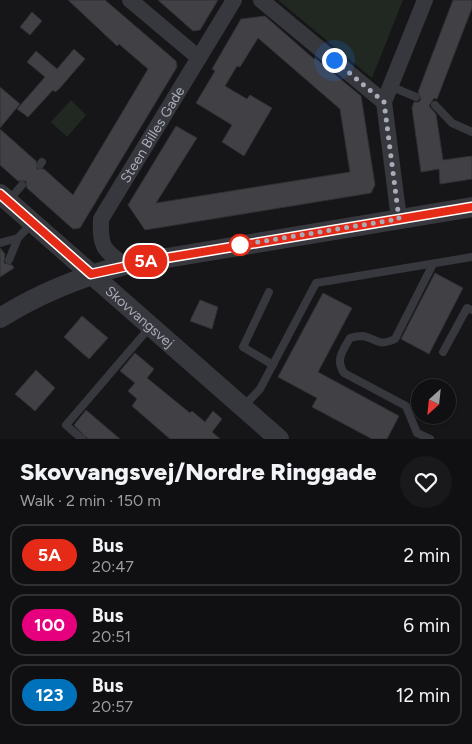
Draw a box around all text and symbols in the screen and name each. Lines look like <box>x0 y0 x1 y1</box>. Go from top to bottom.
your location <box>322 48 347 73</box>
street label: Steen Billes Gade <box>117 83 189 186</box>
unlabelled marker <box>229 234 251 256</box>
line badge: 5A <box>124 245 168 277</box>
text: 5A <box>134 250 158 272</box>
street label: Skovvangsvej <box>102 282 177 352</box>
north arrow <box>411 379 456 424</box>
map controls <box>411 379 456 424</box>
button: heart <box>400 456 452 508</box>
text: Skovvangsvej/Nordre Ringgade <box>20 457 376 486</box>
text: Walk · 2 min · 150 m <box>20 491 161 510</box>
text: Bus <box>92 534 123 557</box>
text: 5A <box>38 544 61 566</box>
text: 2 min <box>404 544 450 567</box>
text: 20:47 <box>92 557 134 576</box>
text: Bus <box>92 604 123 627</box>
text: 100 <box>34 614 65 636</box>
text: 6 min <box>403 614 450 637</box>
text: 20:51 <box>92 627 131 646</box>
text: Bus <box>92 674 123 697</box>
text: 123 <box>35 684 64 706</box>
text: 12 min <box>396 684 450 707</box>
text: 20:57 <box>92 697 133 716</box>

